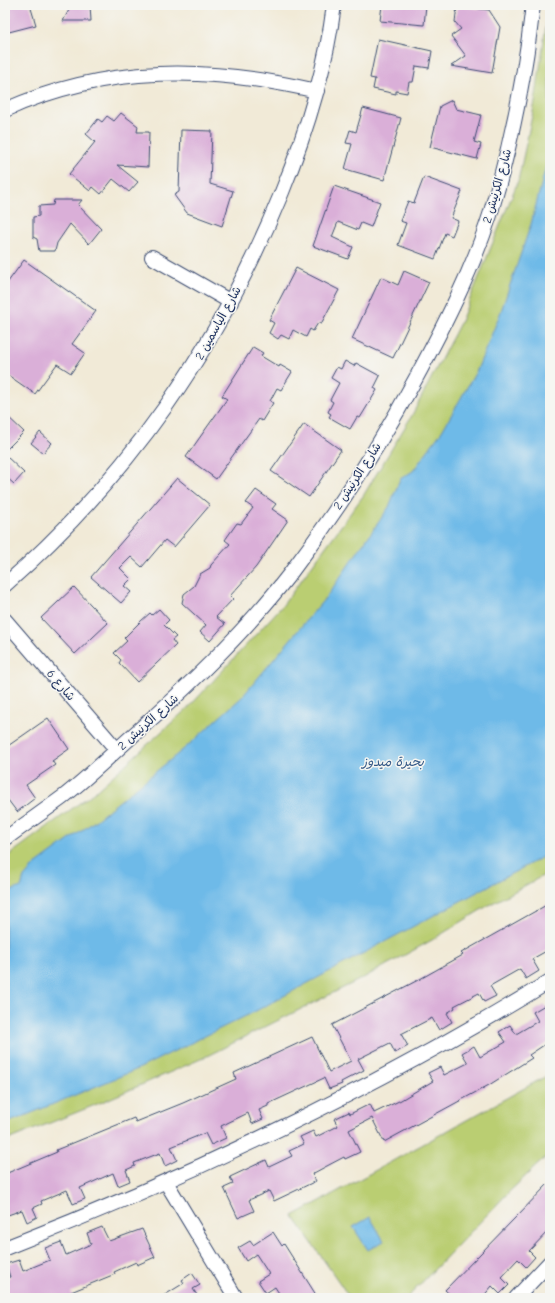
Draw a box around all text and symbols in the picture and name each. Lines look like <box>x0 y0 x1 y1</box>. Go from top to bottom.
street label: شارع الكرنيش 2 <box>480 147 516 225</box>
street label: شارع الياسمين 2 <box>192 284 246 363</box>
street label: شارع الكرنيش 2 <box>330 440 385 513</box>
street label: شارع 6 <box>42 667 78 705</box>
street label: شارع الكرنيش 2 <box>115 691 183 754</box>
water label: بحيرة ميدوز <box>360 754 425 770</box>

